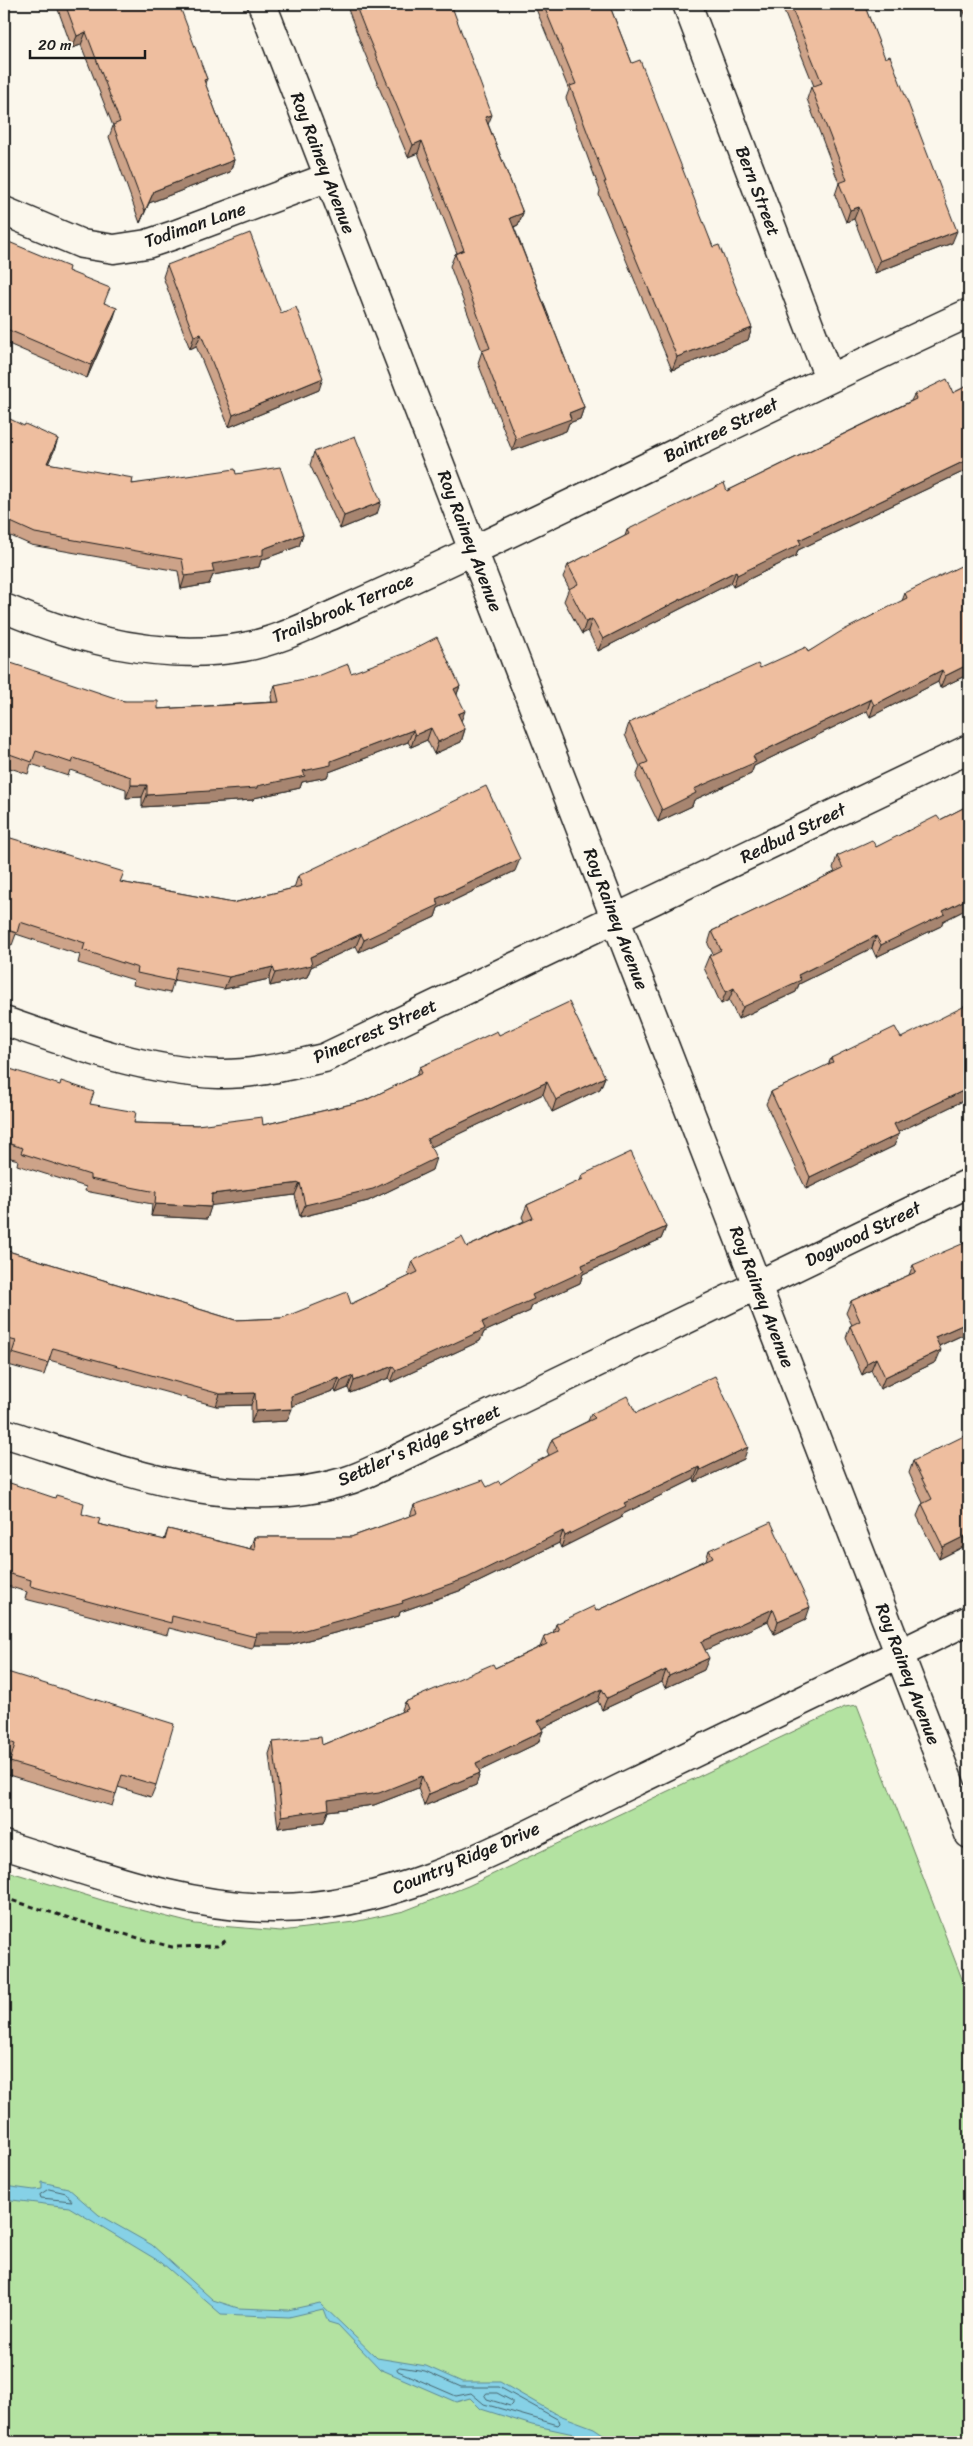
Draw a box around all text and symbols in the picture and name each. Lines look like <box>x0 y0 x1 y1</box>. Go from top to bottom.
scale bar <box>30 28 145 60</box>
text: 20 m <box>38 32 72 58</box>
street label: Roy Rainey Avenue <box>281 87 365 239</box>
street label: Bern Street <box>726 141 790 241</box>
street label: Todiman Lane <box>140 193 250 257</box>
street label: Baintree Street <box>658 388 785 472</box>
street label: Roy Rainey Avenue <box>428 465 512 617</box>
street label: Trailsbrook Terrace <box>267 564 419 652</box>
street label: Redbud Street <box>734 793 852 873</box>
street label: Roy Rainey Avenue <box>574 843 658 995</box>
street label: Pinecrest Street <box>308 989 442 1073</box>
street label: Dogwood Street <box>799 1192 927 1276</box>
street label: Roy Rainey Avenue <box>720 1221 804 1373</box>
street label: Settler's Ridge Street <box>332 1395 506 1495</box>
street label: Roy Rainey Avenue <box>866 1598 950 1750</box>
street label: Country Ridge Drive <box>387 1812 545 1904</box>

